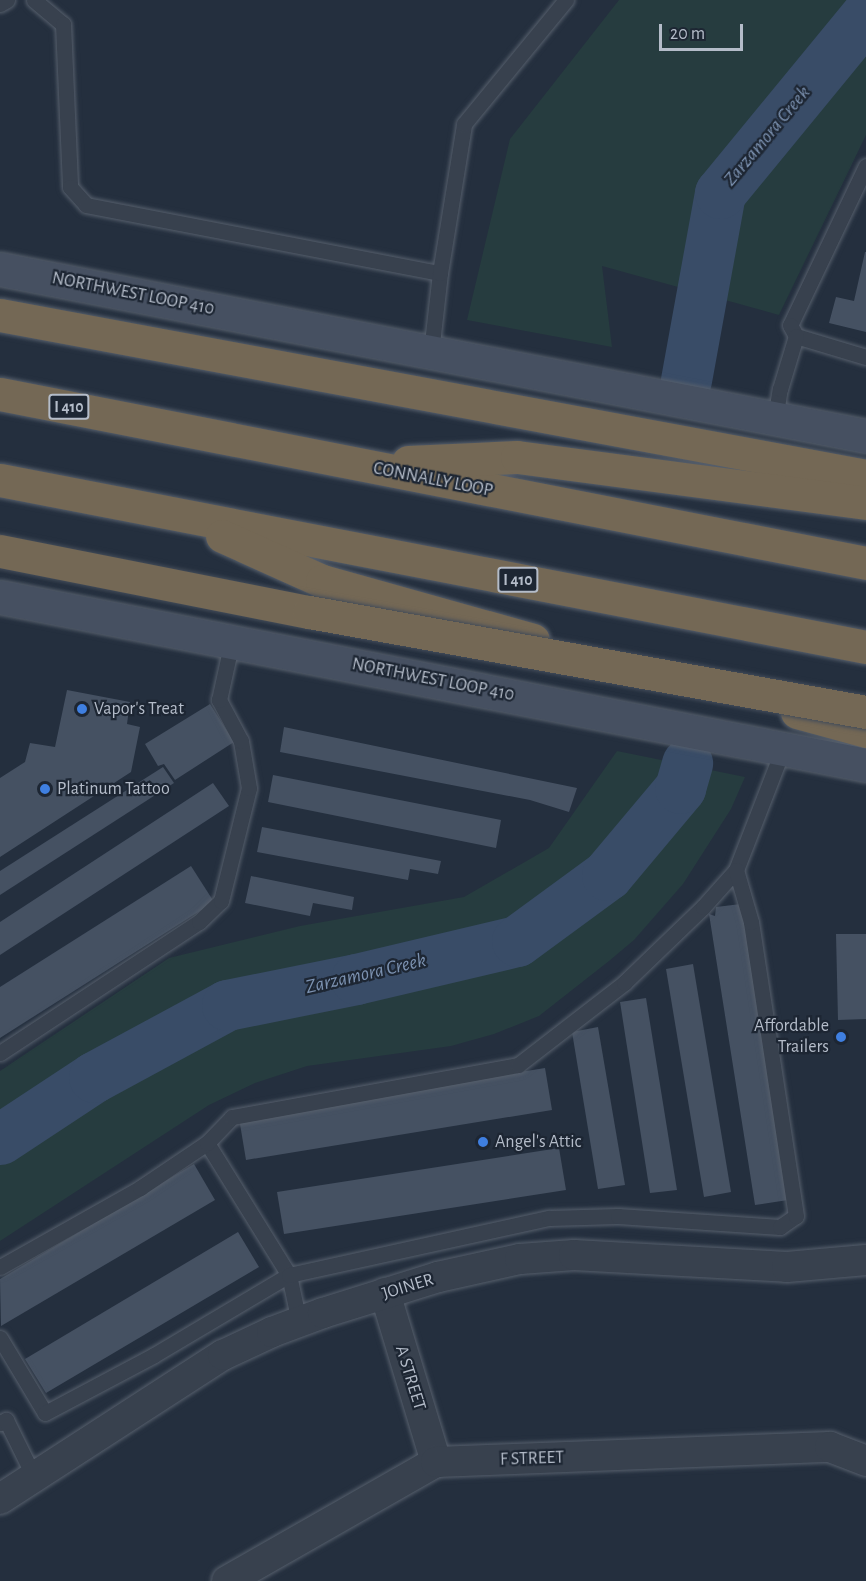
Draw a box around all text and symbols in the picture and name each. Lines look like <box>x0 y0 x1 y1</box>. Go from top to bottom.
scale bar <box>662 12 746 50</box>
text: 20 m <box>670 25 705 43</box>
water label: Zarzamora Creek <box>718 81 816 191</box>
street label: NORTHWEST LOOP 410 <box>50 268 216 320</box>
road number: I 410 <box>48 394 90 420</box>
street label: CONNALLY LOOP <box>371 458 495 502</box>
road number: I 410 <box>497 567 539 593</box>
street label: NORTHWEST LOOP 410 <box>350 654 516 706</box>
place label: Vapor's Treat <box>94 698 184 720</box>
marker: Vapor's Treat <box>75 702 89 716</box>
place label: Platinum Tattoo <box>57 778 170 800</box>
marker: Platinum Tattoo <box>38 782 52 796</box>
water label: Zarzamora Creek <box>303 948 429 1000</box>
place label: Affordable Trailers <box>754 1016 829 1058</box>
marker: Affordable Trailers <box>834 1030 848 1044</box>
place label: Angel's Attic <box>495 1131 581 1153</box>
marker: Angel's Attic <box>476 1135 490 1149</box>
street label: JOINER <box>380 1269 436 1305</box>
street label: A STREET <box>390 1343 430 1413</box>
street label: F STREET <box>500 1447 564 1471</box>

